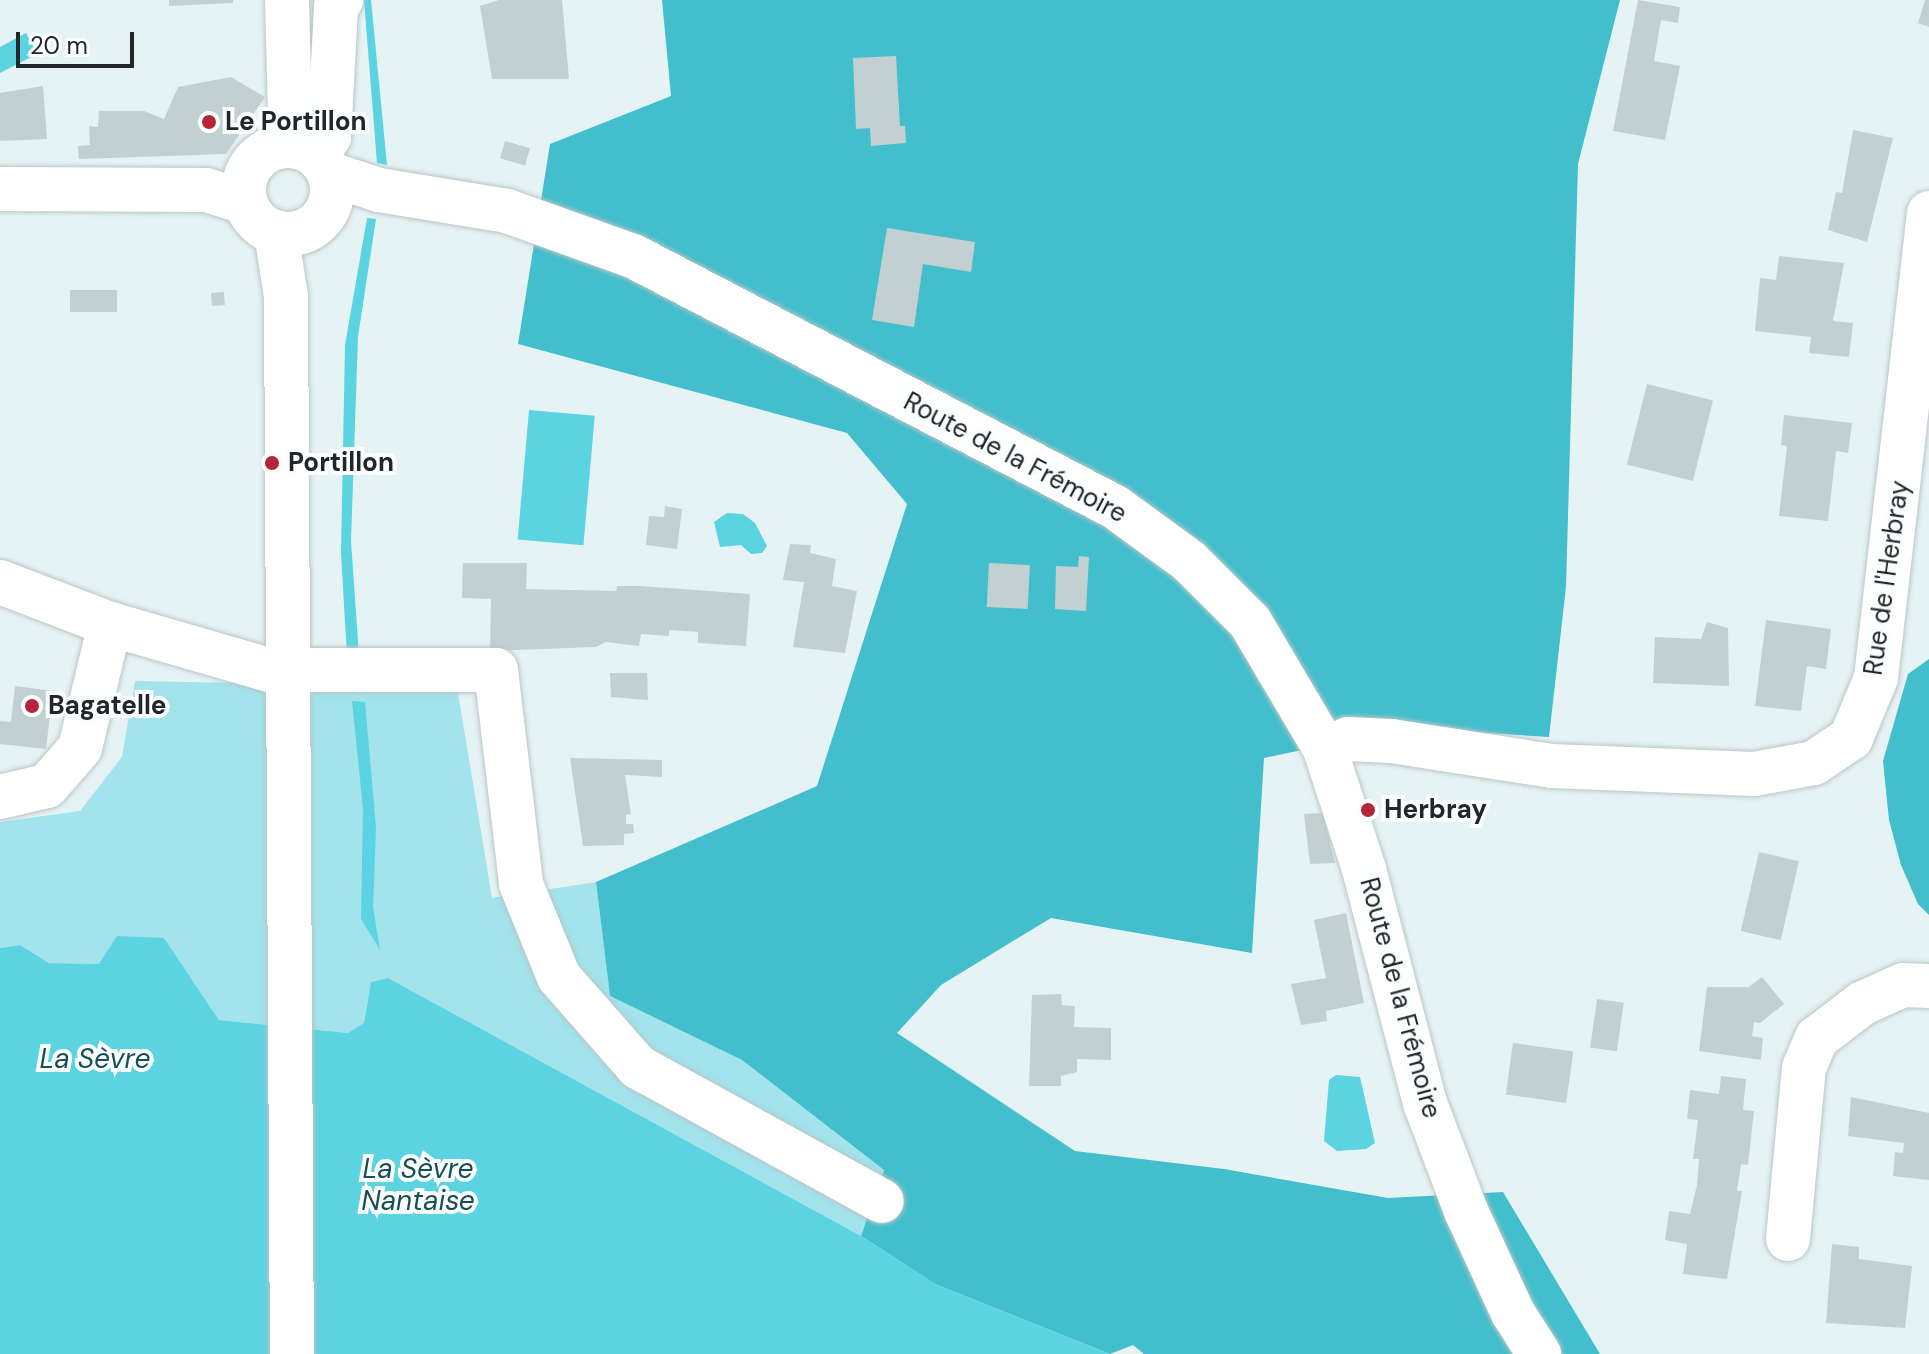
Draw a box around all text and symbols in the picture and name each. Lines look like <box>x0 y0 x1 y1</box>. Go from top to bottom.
scale bar <box>20 16 138 66</box>
text: 20 m <box>30 30 88 61</box>
place label: Le Portillon <box>225 106 367 138</box>
marker: Le Portillon <box>200 113 218 131</box>
street label: Route de la Frémoire <box>898 386 1132 530</box>
place label: Portillon <box>288 447 394 479</box>
marker: Portillon <box>263 454 281 472</box>
street label: Rue de l'Herbray <box>1858 479 1916 677</box>
place label: Bagatelle <box>48 690 167 722</box>
marker: Bagatelle <box>23 697 41 715</box>
place label: Herbray <box>1384 794 1487 826</box>
marker: Herbray <box>1359 801 1377 819</box>
street label: Route de la Frémoire <box>1353 874 1447 1122</box>
water label: La Sèvre <box>40 1042 150 1076</box>
water label: La Sèvre Nantaise <box>361 1152 475 1218</box>

